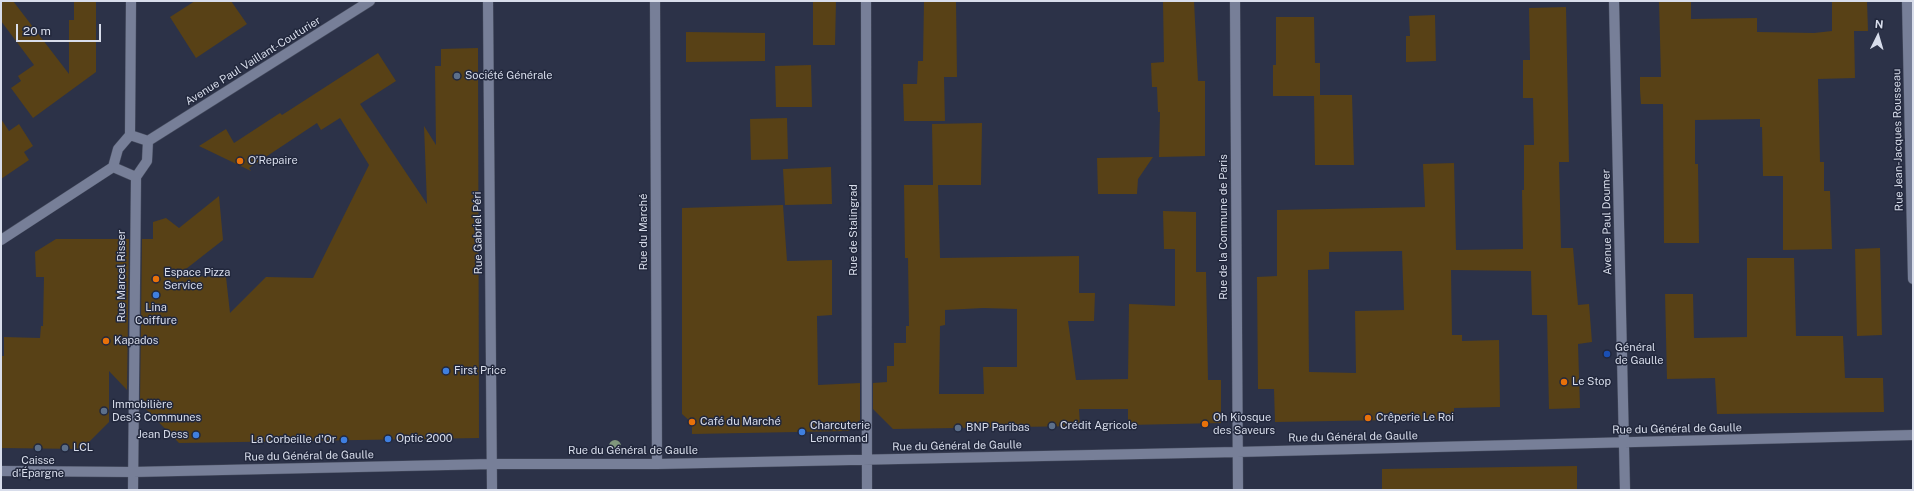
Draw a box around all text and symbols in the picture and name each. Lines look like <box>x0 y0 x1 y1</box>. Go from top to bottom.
street label: Avenue Paul Vaillant-Couturier <box>183 14 323 108</box>
scale bar <box>18 16 103 42</box>
north arrow <box>1858 16 1898 56</box>
text: N <box>1874 18 1884 30</box>
text: 20 m <box>23 24 51 38</box>
place label: Société Générale <box>465 69 553 83</box>
street label: Rue Jean-Jacques Rousseau <box>1890 69 1906 211</box>
marker: Société Générale <box>452 71 462 81</box>
place label: O’Repaire <box>248 154 298 168</box>
street label: Rue de la Commune de Paris <box>1217 154 1231 300</box>
marker: O’Repaire <box>235 156 245 166</box>
street label: Avenue Paul Doumer <box>1599 169 1615 275</box>
street label: Rue de Stalingrad <box>847 184 861 276</box>
street label: Rue Gabriel Péri <box>471 192 485 274</box>
street label: Rue du Marché <box>637 194 651 270</box>
street label: Rue Marcel Risser <box>115 230 129 322</box>
place label: Espace Pizza Service <box>164 266 230 292</box>
marker: Espace Pizza Service <box>151 274 161 284</box>
marker: Lina Coiffure <box>151 290 161 300</box>
place label: Lina Coiffure <box>135 301 177 327</box>
place label: Kapados <box>114 334 158 348</box>
marker: Kapados <box>101 336 111 346</box>
place label: Général de Gaulle <box>1615 341 1664 367</box>
marker: Général de Gaulle <box>1602 349 1612 359</box>
place label: First Price <box>454 364 506 378</box>
marker: First Price <box>441 366 451 376</box>
place label: Le Stop <box>1572 375 1611 389</box>
marker: Le Stop <box>1559 377 1569 387</box>
place label: Immobilière Des 3 Communes <box>112 398 201 424</box>
marker: Immobilière Des 3 Communes <box>99 406 109 416</box>
place label: Oh Kiosque des Saveurs <box>1213 411 1275 437</box>
place label: Crêperie Le Roi <box>1376 411 1454 425</box>
marker: Crêperie Le Roi <box>1363 413 1373 423</box>
place label: Café du Marché <box>700 415 781 429</box>
marker: Café du Marché <box>687 417 697 427</box>
place label: Charcuterie Lenormand <box>810 419 870 445</box>
place label: Crédit Agricole <box>1060 419 1137 433</box>
marker: Oh Kiosque des Saveurs <box>1200 419 1210 429</box>
place label: BNP Paribas <box>966 421 1030 435</box>
marker: Crédit Agricole <box>1047 421 1057 431</box>
street label: Rue du Général de Gaulle <box>1612 421 1742 437</box>
marker: BNP Paribas <box>953 423 963 433</box>
marker: Charcuterie Lenormand <box>797 427 807 437</box>
place label: Jean Dess <box>138 428 188 442</box>
street label: Rue du Général de Gaulle <box>1288 429 1418 445</box>
marker: Jean Dess <box>191 430 201 440</box>
place label: Optic 2000 <box>396 432 453 446</box>
place label: La Corbeille d'Or <box>251 433 336 447</box>
marker: Optic 2000 <box>383 434 393 444</box>
marker: La Corbeille d'Or <box>339 435 349 445</box>
street label: Rue du Général de Gaulle <box>892 438 1022 454</box>
place label: LCL <box>73 441 93 455</box>
marker: Caisse d'Épargne <box>33 443 43 453</box>
marker: LCL <box>60 443 70 453</box>
street label: Rue du Général de Gaulle <box>568 444 698 458</box>
street label: Rue du Général de Gaulle <box>244 448 374 464</box>
place label: Caisse d'Épargne <box>12 454 64 480</box>

